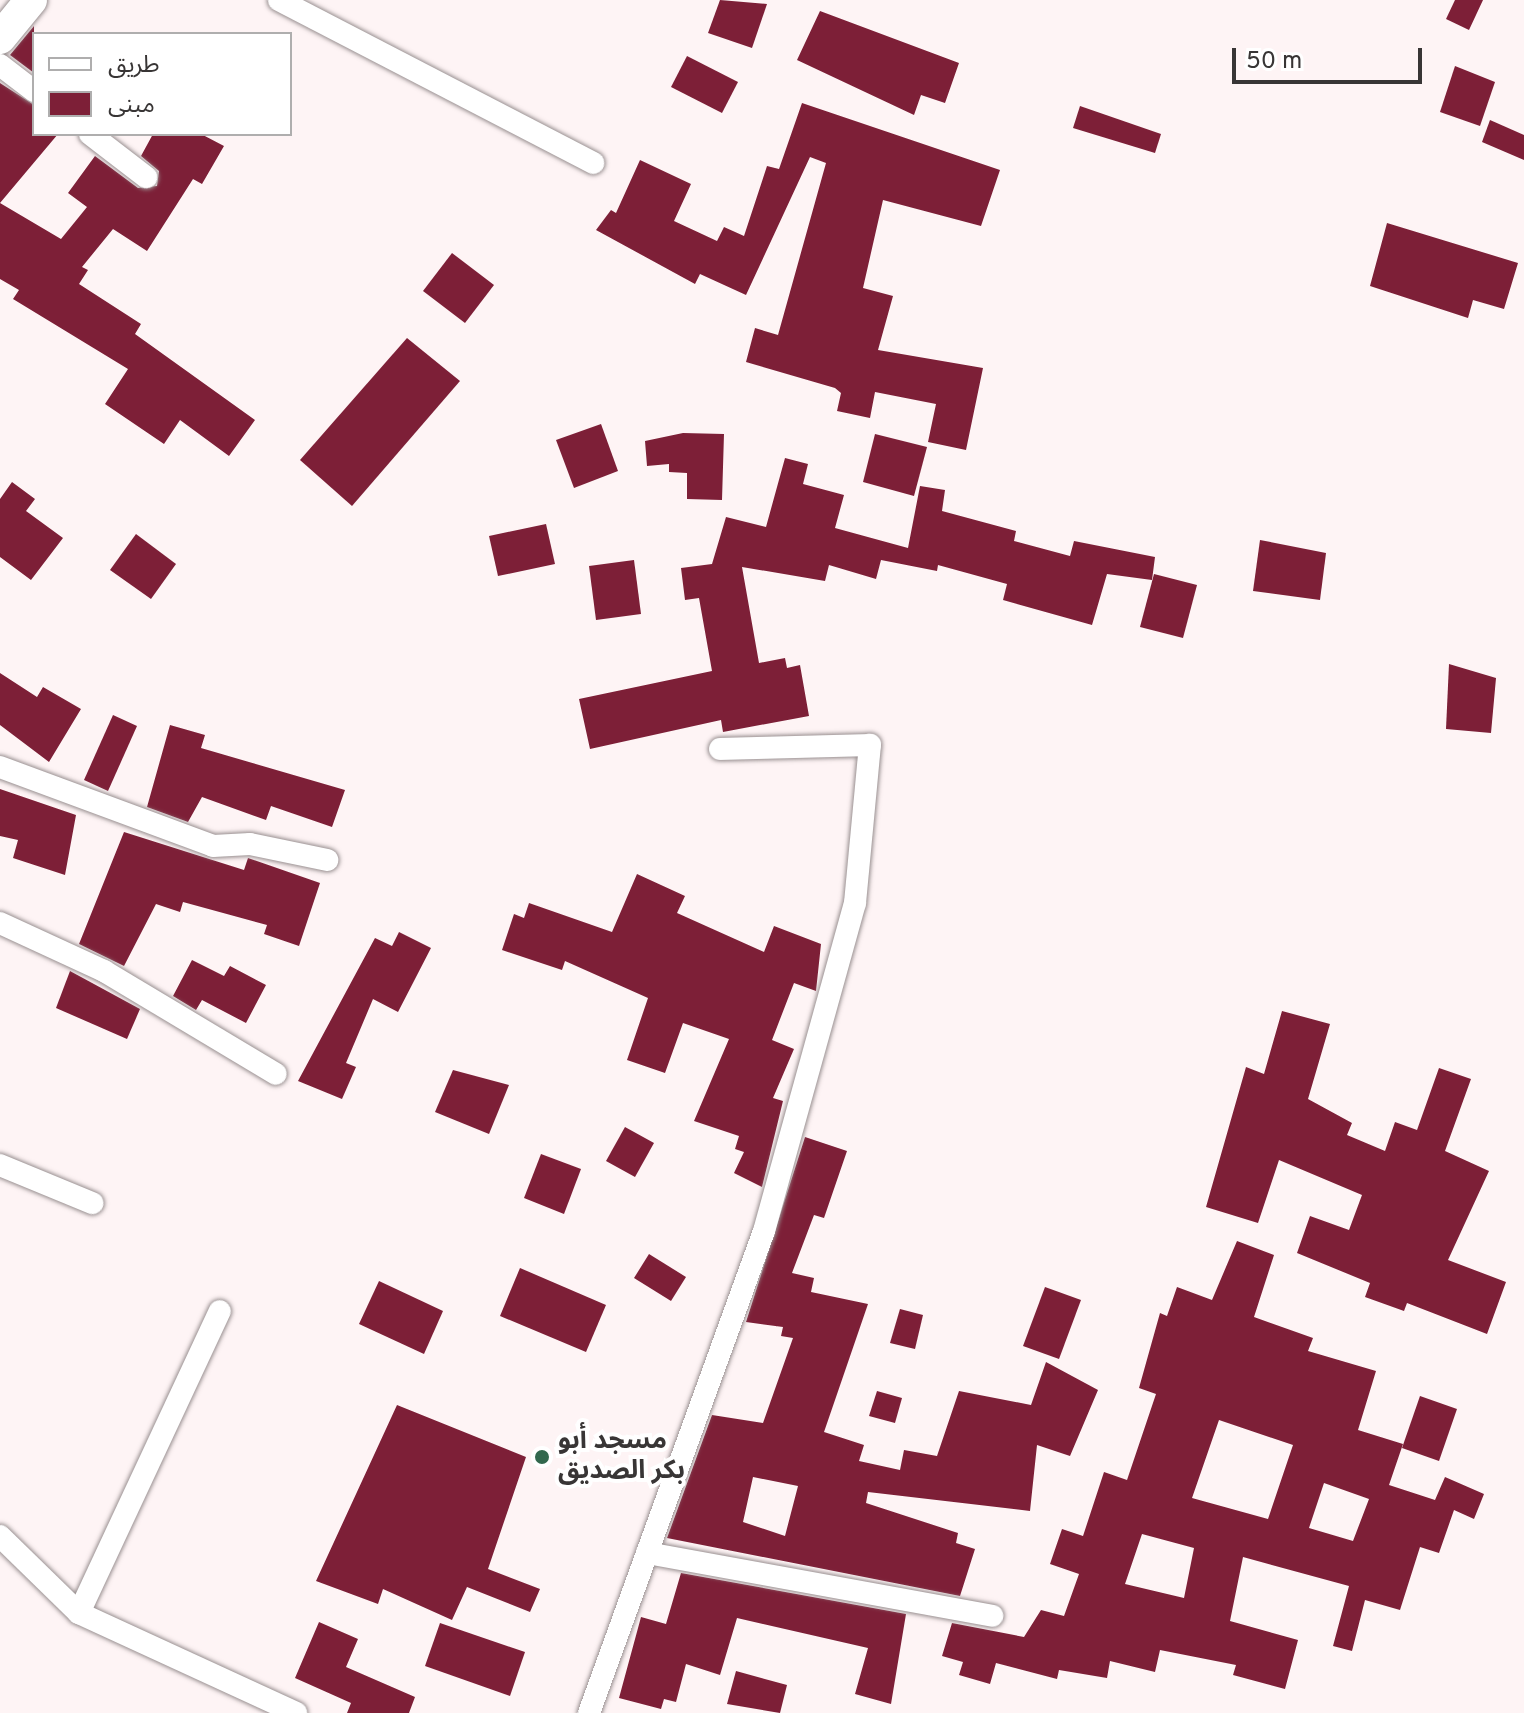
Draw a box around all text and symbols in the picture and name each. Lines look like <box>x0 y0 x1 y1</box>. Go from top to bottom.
legend <box>32 32 292 136</box>
scale bar <box>1236 32 1426 82</box>
text: 50 m <box>1246 47 1302 77</box>
text: طريق <box>108 51 160 81</box>
text: مبنى <box>108 91 155 121</box>
place label: مسجد أبو بكر الصديق <box>558 1426 685 1488</box>
marker: مسجد أبو بكر الصديق <box>533 1448 551 1466</box>

